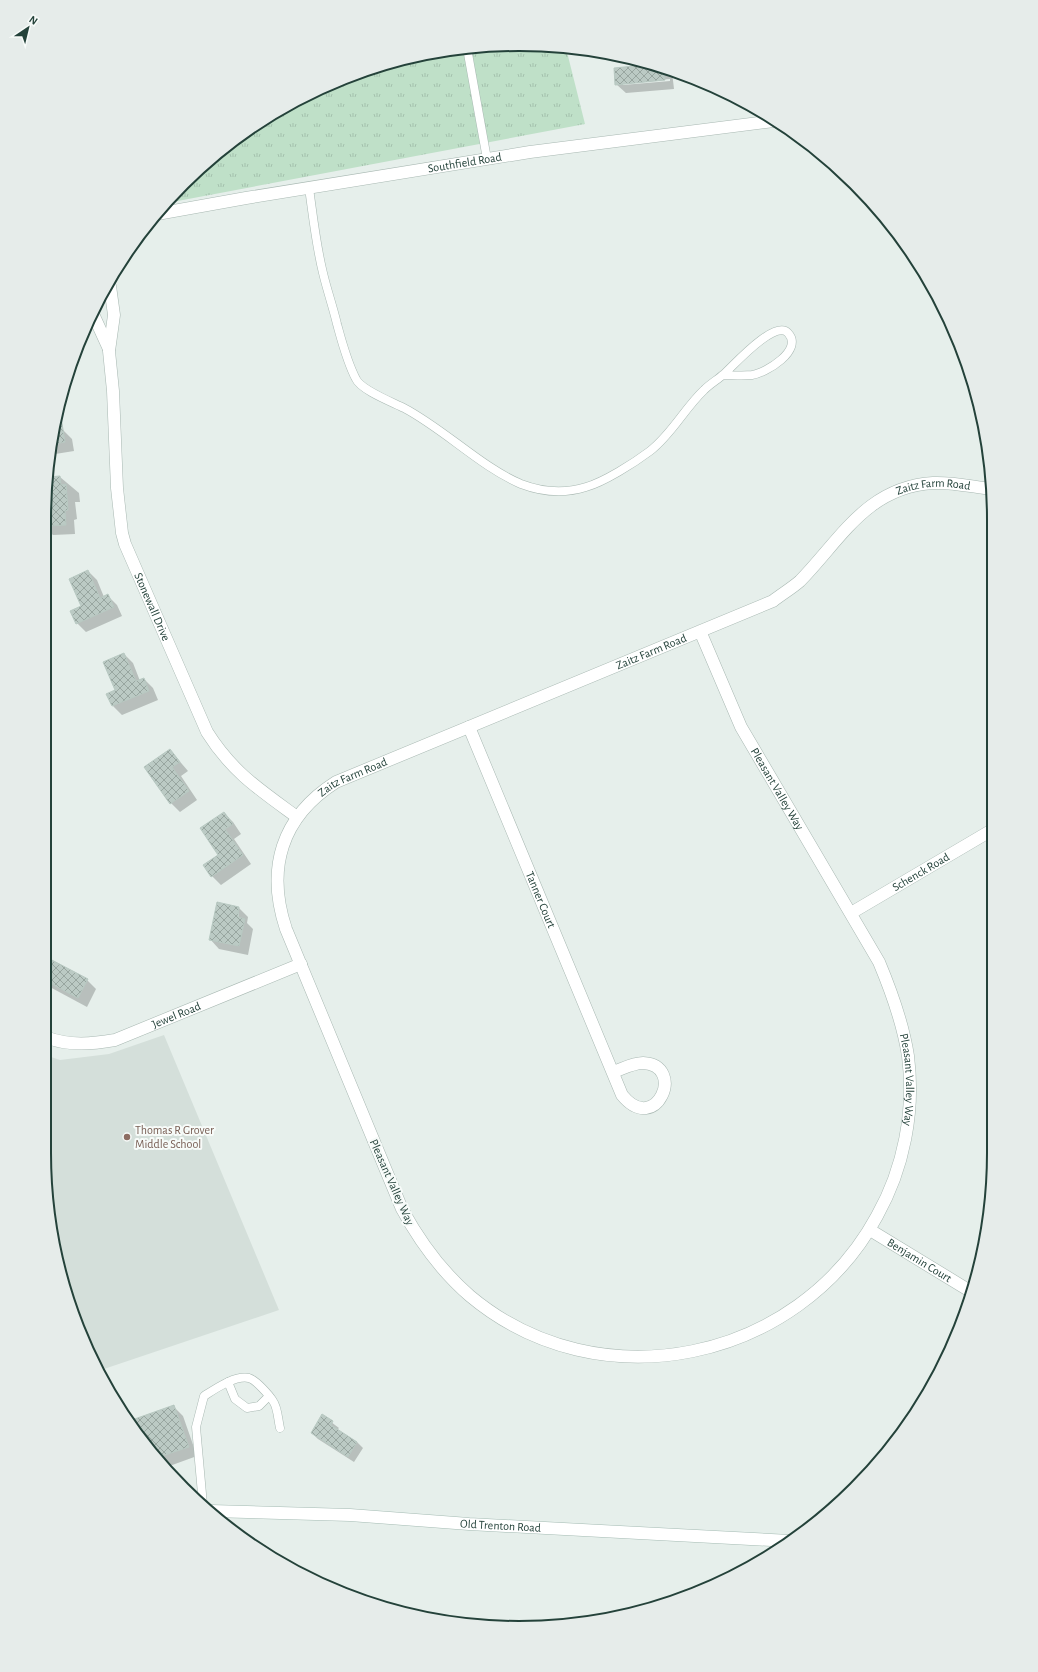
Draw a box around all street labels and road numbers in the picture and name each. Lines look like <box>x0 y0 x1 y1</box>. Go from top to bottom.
street label: Southfield Road <box>427 151 503 174</box>
street label: Zaitz Farm Road <box>894 477 971 497</box>
street label: Stonewall Drive <box>132 571 173 643</box>
street label: Zaitz Farm Road <box>614 632 688 671</box>
street label: Pleasant Valley Way <box>749 746 806 832</box>
street label: Zaitz Farm Road <box>316 756 389 799</box>
street label: Schenck Road <box>890 850 951 893</box>
street label: Tanner Court <box>524 870 558 930</box>
street label: Jewel Road <box>150 1000 202 1030</box>
street label: Pleasant Valley Way <box>898 1032 916 1127</box>
street label: Pleasant Valley Way <box>367 1137 416 1227</box>
street label: Benjamin Court <box>885 1236 954 1284</box>
street label: Old Trenton Road <box>460 1517 541 1534</box>

